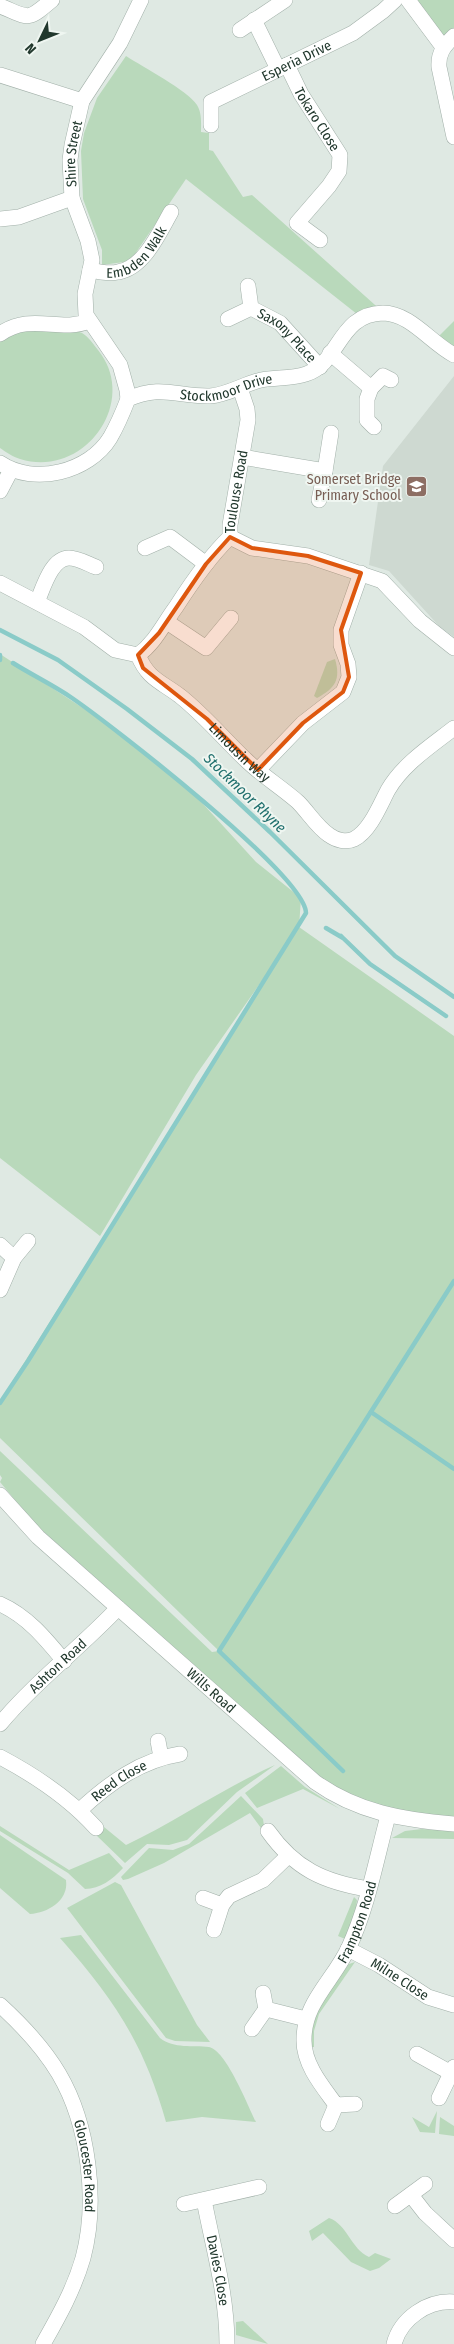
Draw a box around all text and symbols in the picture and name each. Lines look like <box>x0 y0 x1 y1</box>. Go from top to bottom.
north arrow <box>15 15 65 65</box>
street label: Esperia Drive <box>259 36 334 85</box>
text: N <box>22 40 40 57</box>
street label: Tokaro Close <box>291 85 344 154</box>
street label: Shire Street <box>61 118 86 188</box>
street label: Embden Walk <box>106 223 170 281</box>
street label: Saxony Place <box>255 304 320 366</box>
street label: Stockmoor Drive <box>179 370 273 405</box>
street label: Toulouse Road <box>221 449 251 533</box>
place label: Somerset Bridge Primary School <box>307 471 401 504</box>
school or university icon: Somerset Bridge Primary School <box>405 475 429 499</box>
street label: Limousin Way <box>206 719 274 786</box>
water label: Stockmoor Rhyne <box>200 749 290 837</box>
street label: Ashton Road <box>25 1635 90 1696</box>
street label: Wills Road <box>183 1664 239 1716</box>
street label: Reed Close <box>88 1756 149 1805</box>
street label: Frampton Road <box>334 1879 380 1966</box>
street label: Milne Close <box>368 1954 432 2004</box>
street label: Gloucester Road <box>70 2118 99 2213</box>
street label: Davies Close <box>203 2233 233 2307</box>

